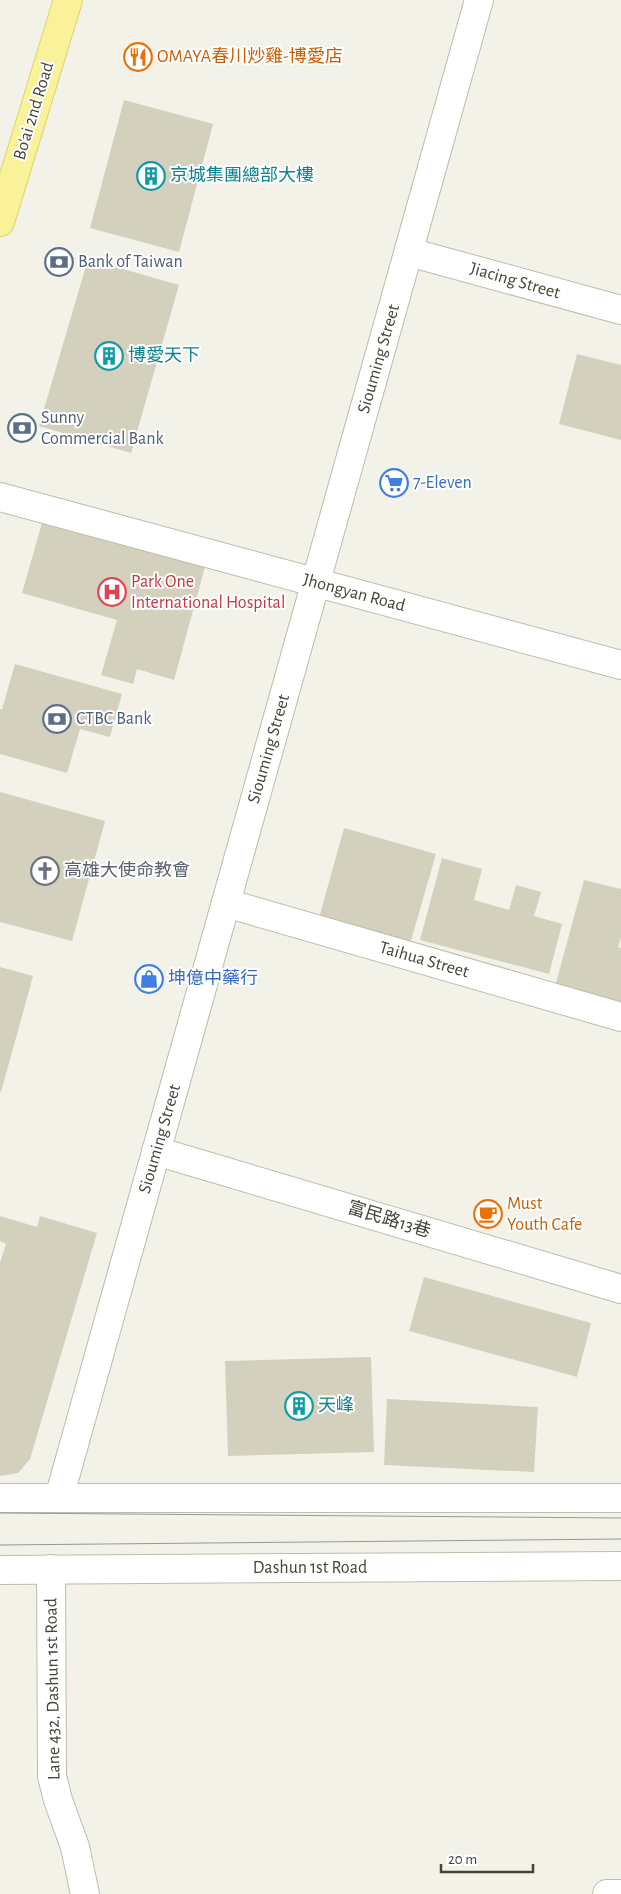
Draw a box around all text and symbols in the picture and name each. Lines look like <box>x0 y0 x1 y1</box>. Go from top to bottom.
restaurant icon: OMAYA春川炒雞-博愛店 <box>123 42 153 72</box>
place label: OMAYA春川炒雞-博愛店 <box>157 46 343 66</box>
street label: Bo'ai 2nd Road <box>11 60 57 162</box>
building icon: 京城集團總部大樓 <box>136 161 166 191</box>
place label: 京城集團總部大樓 <box>170 165 314 185</box>
bank icon: Bank of Taiwan <box>44 247 74 277</box>
place label: Bank of Taiwan <box>78 253 183 271</box>
street label: Jiacing Street <box>468 260 562 303</box>
street label: Siouming Street <box>355 302 403 416</box>
building icon: 博愛天下 <box>94 341 124 371</box>
place label: 博愛天下 <box>128 345 200 365</box>
place label: Sunny Commercial Bank <box>41 409 164 448</box>
bank icon: Sunny Commercial Bank <box>7 413 37 443</box>
supermarket icon: 7-Eleven <box>379 468 409 498</box>
place label: 7-Eleven <box>413 474 472 492</box>
street label: Jhongyan Road <box>301 571 407 615</box>
place label: Park One International Hospital <box>131 573 285 612</box>
hospital icon: Park One International Hospital <box>97 577 127 607</box>
street label: Siouming Street <box>245 692 293 806</box>
bank icon: CTBC Bank <box>42 704 72 734</box>
place label: CTBC Bank <box>76 710 152 728</box>
church icon: 高雄大使命教會 <box>30 856 60 886</box>
place label: 高雄大使命教會 <box>64 860 190 880</box>
street label: Taihua Street <box>377 939 471 981</box>
shop icon: 坤億中藥行 <box>134 964 164 994</box>
place label: 坤億中藥行 <box>168 968 258 988</box>
street label: Siouming Street <box>136 1082 184 1196</box>
place label: Must Youth Cafe <box>507 1195 582 1234</box>
street label: 富民路13巷 <box>345 1197 433 1241</box>
cafe icon: Must Youth Cafe <box>473 1199 503 1229</box>
building icon: 天峰 <box>284 1391 314 1421</box>
place label: 天峰 <box>318 1395 354 1415</box>
street label: Dashun 1st Road <box>253 1559 367 1577</box>
street label: Lane 432, Dashun 1st Road <box>42 1598 64 1780</box>
scale bar <box>441 1842 534 1874</box>
text: 20 m <box>448 1852 477 1867</box>

